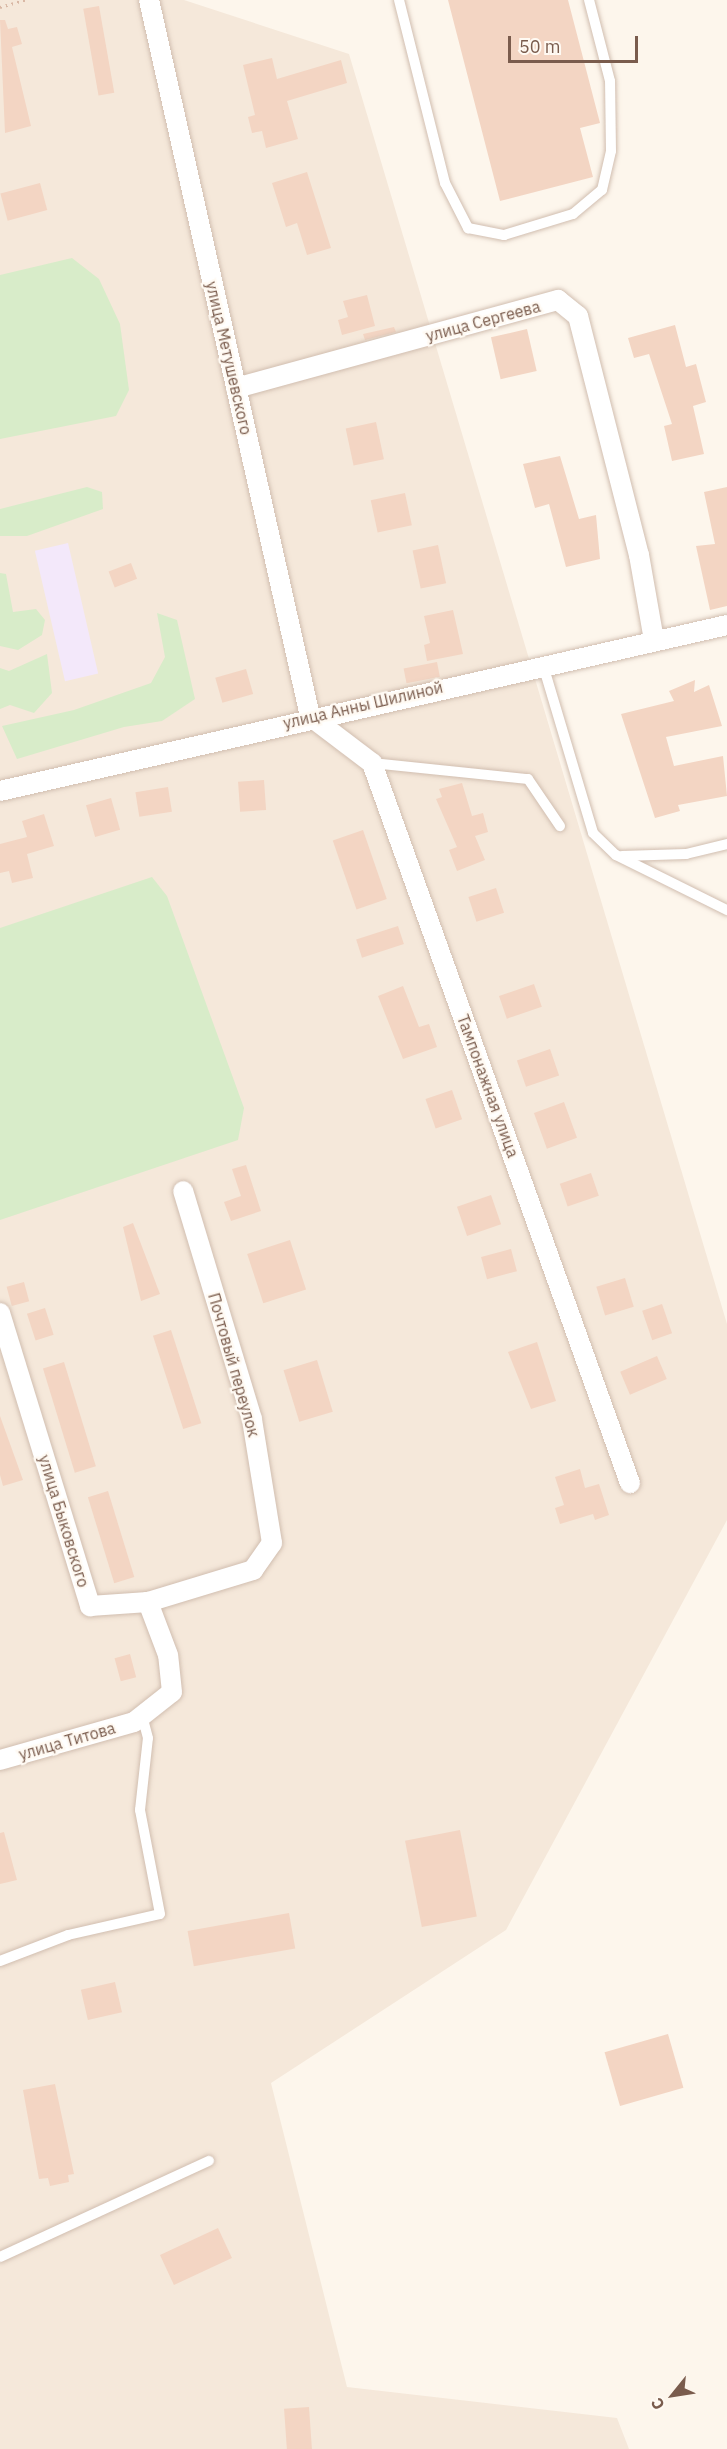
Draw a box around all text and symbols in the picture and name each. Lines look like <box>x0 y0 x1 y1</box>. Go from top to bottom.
scale bar <box>511 24 642 62</box>
text: 50 m <box>519 35 561 58</box>
street label: улица Метушевского <box>202 279 256 437</box>
street label: улица Сергеева <box>424 296 542 346</box>
street label: улица Анны Шилиной <box>281 677 445 733</box>
street label: Тампонажная улица <box>453 1012 523 1160</box>
street label: Почтовый переулок <box>204 1291 264 1439</box>
street label: улица Быковского <box>35 1452 93 1590</box>
street label: улица Титова <box>16 1718 118 1764</box>
north arrow <box>643 2365 703 2425</box>
text: С <box>646 2394 669 2414</box>

